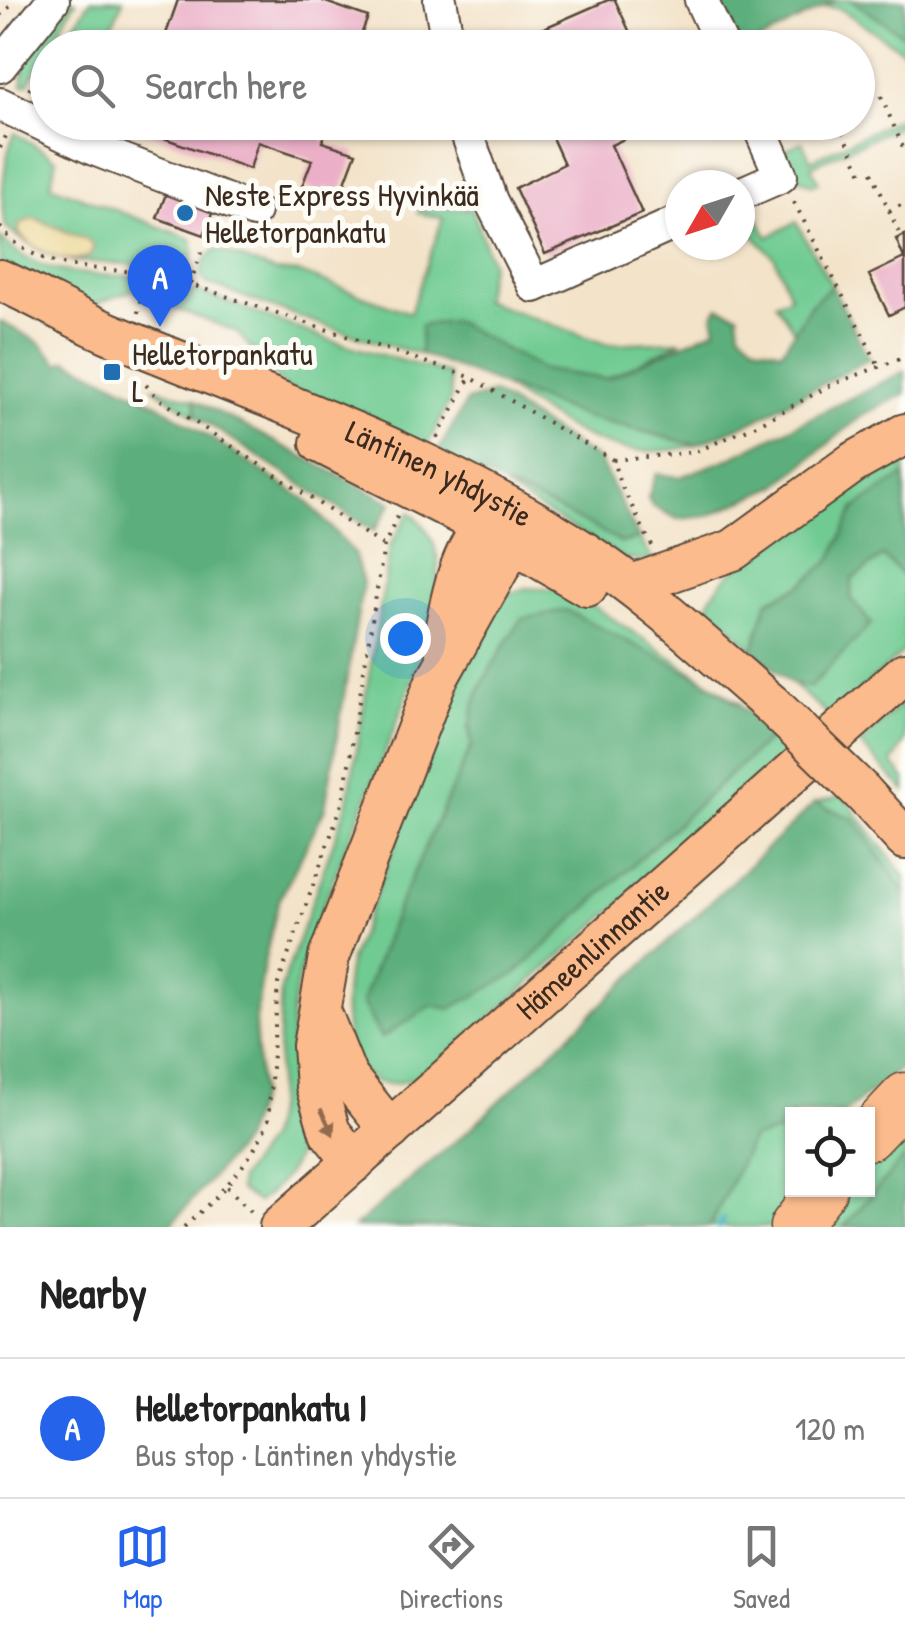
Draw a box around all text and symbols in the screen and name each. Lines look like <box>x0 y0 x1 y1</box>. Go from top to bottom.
search box <box>30 30 875 140</box>
icon: search <box>65 58 120 113</box>
text: Search here <box>145 59 307 111</box>
north arrow <box>665 170 755 260</box>
place label: Neste Express Hyvinkää Helletorpankatu <box>205 173 479 253</box>
marker: Neste Express Hyvinkää Helletorpankatu <box>174 202 196 224</box>
pin: A <box>128 245 192 327</box>
place label: Helletorpankatu L <box>132 332 313 412</box>
marker: Helletorpankatu L <box>101 361 123 383</box>
street label: Läntinen yhdystie <box>339 409 541 537</box>
your location <box>380 613 431 664</box>
street label: Hämeenlinnantie <box>506 869 679 1029</box>
one-way arrow <box>318 1107 335 1136</box>
map controls <box>785 1107 875 1197</box>
button: locate <box>785 1107 875 1197</box>
text: Nearby <box>40 1264 147 1321</box>
text: Helletorpankatu I <box>135 1381 367 1433</box>
text: A <box>65 1407 80 1450</box>
text: 120 m <box>795 1407 865 1450</box>
text: Bus stop · Läntinen yhdystie <box>135 1433 457 1476</box>
tab: Map <box>115 1519 170 1617</box>
tab: Directions <box>400 1519 503 1617</box>
tab: Saved <box>733 1519 790 1617</box>

